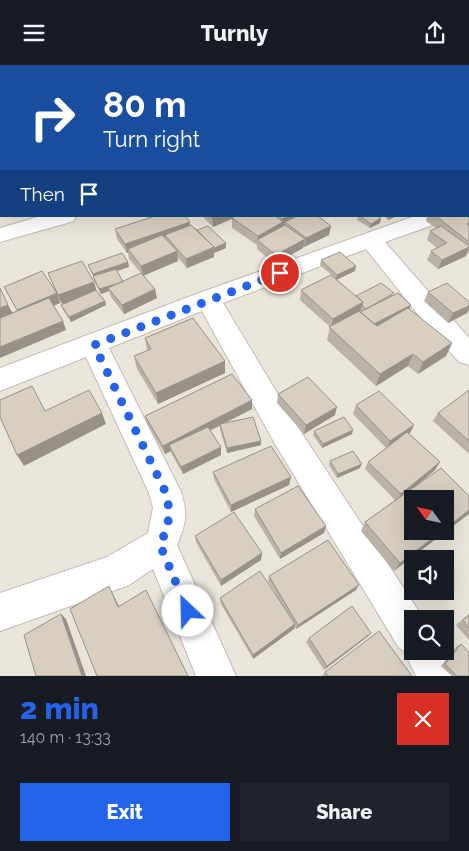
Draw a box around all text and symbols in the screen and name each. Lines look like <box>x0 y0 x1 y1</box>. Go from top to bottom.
icon: menu <box>20 19 48 47</box>
icon: share <box>421 19 449 47</box>
text: Turnly <box>201 20 268 46</box>
text: 80 m <box>103 84 187 125</box>
icon: right <box>20 85 85 150</box>
text: Turn right <box>103 126 200 152</box>
icon: arrive <box>75 180 103 208</box>
text: Then <box>20 183 65 205</box>
pin <box>259 252 301 294</box>
icon: arrive <box>266 259 294 287</box>
north arrow <box>404 490 454 540</box>
map controls <box>404 490 454 660</box>
button: sound <box>404 550 454 600</box>
position arrow <box>161 584 213 636</box>
button: search <box>404 610 454 660</box>
text: 2 min <box>20 691 99 726</box>
button: close <box>397 693 449 745</box>
text: 140 m · 13:33 <box>20 728 111 747</box>
button: Exit <box>20 783 230 841</box>
button: Share <box>240 783 449 841</box>

